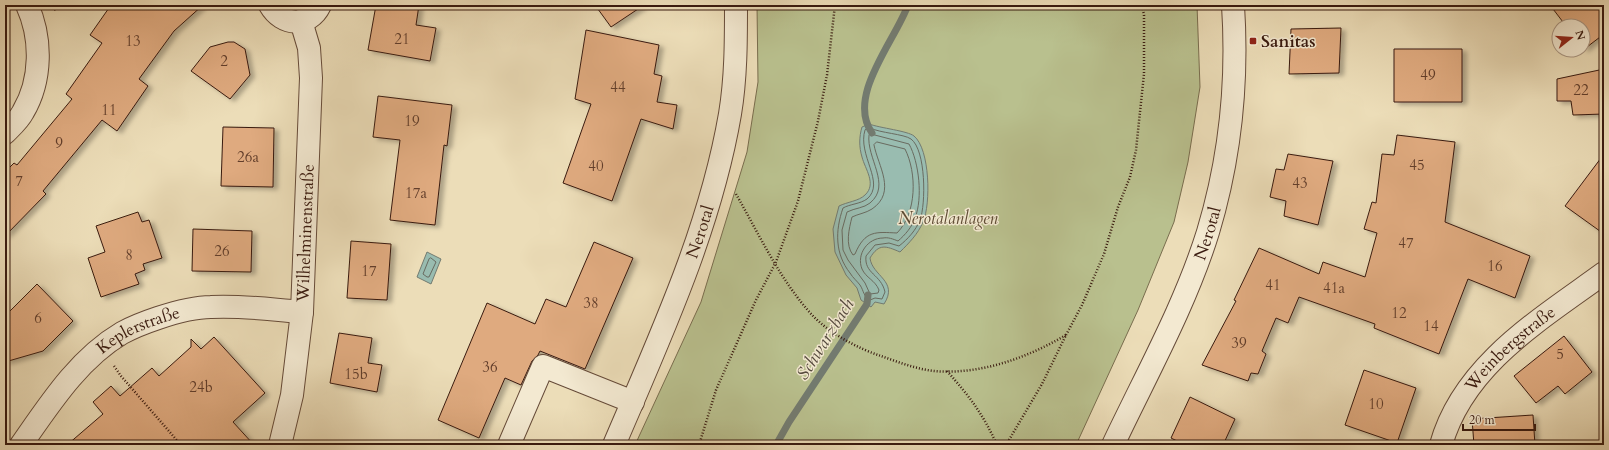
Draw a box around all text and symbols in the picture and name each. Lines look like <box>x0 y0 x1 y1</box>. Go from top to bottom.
north arrow <box>1551 18 1591 58</box>
text: N <box>1572 28 1589 42</box>
house number: 21 <box>394 29 410 49</box>
place label: Sanitas <box>1261 30 1316 53</box>
house number: 13 <box>125 31 141 51</box>
marker: Sanitas <box>1248 36 1258 46</box>
house number: 2 <box>220 51 228 71</box>
house number: 49 <box>1420 65 1436 85</box>
house number: 44 <box>610 77 626 97</box>
house number: 22 <box>1573 80 1589 100</box>
house number: 11 <box>101 100 117 120</box>
house number: 19 <box>404 111 420 131</box>
house number: 9 <box>55 133 63 153</box>
house number: 26a <box>237 147 259 167</box>
house number: 45 <box>1409 155 1425 175</box>
house number: 40 <box>588 156 604 176</box>
street label: Wilhelminenstraße <box>291 164 320 304</box>
house number: 7 <box>15 171 23 191</box>
house number: 43 <box>1292 173 1308 193</box>
house number: 17a <box>405 183 427 203</box>
street label: Nerotal <box>681 202 720 262</box>
street label: Nerotal <box>1188 204 1227 263</box>
park label: Nerotalanlagen <box>898 207 999 230</box>
house number: 47 <box>1398 233 1414 253</box>
house number: 26 <box>214 241 230 261</box>
house number: 8 <box>125 245 133 265</box>
house number: 16 <box>1487 256 1503 276</box>
house number: 17 <box>361 261 377 281</box>
house number: 41 <box>1265 275 1281 295</box>
house number: 41a <box>1323 278 1345 298</box>
house number: 38 <box>583 293 599 313</box>
water label: Schwarzbach <box>791 294 860 385</box>
street label: Keplerstraße <box>91 301 182 359</box>
street label: Weinbergstraße <box>1459 301 1560 397</box>
house number: 12 <box>1391 303 1407 323</box>
house number: 6 <box>34 308 42 328</box>
house number: 14 <box>1423 316 1439 336</box>
house number: 39 <box>1231 333 1247 353</box>
house number: 5 <box>1556 344 1564 364</box>
house number: 36 <box>482 357 498 377</box>
house number: 15b <box>344 364 368 384</box>
house number: 24b <box>189 377 213 397</box>
house number: 10 <box>1368 394 1384 414</box>
scale bar <box>1463 406 1535 432</box>
text: 20 m <box>1469 412 1496 428</box>

